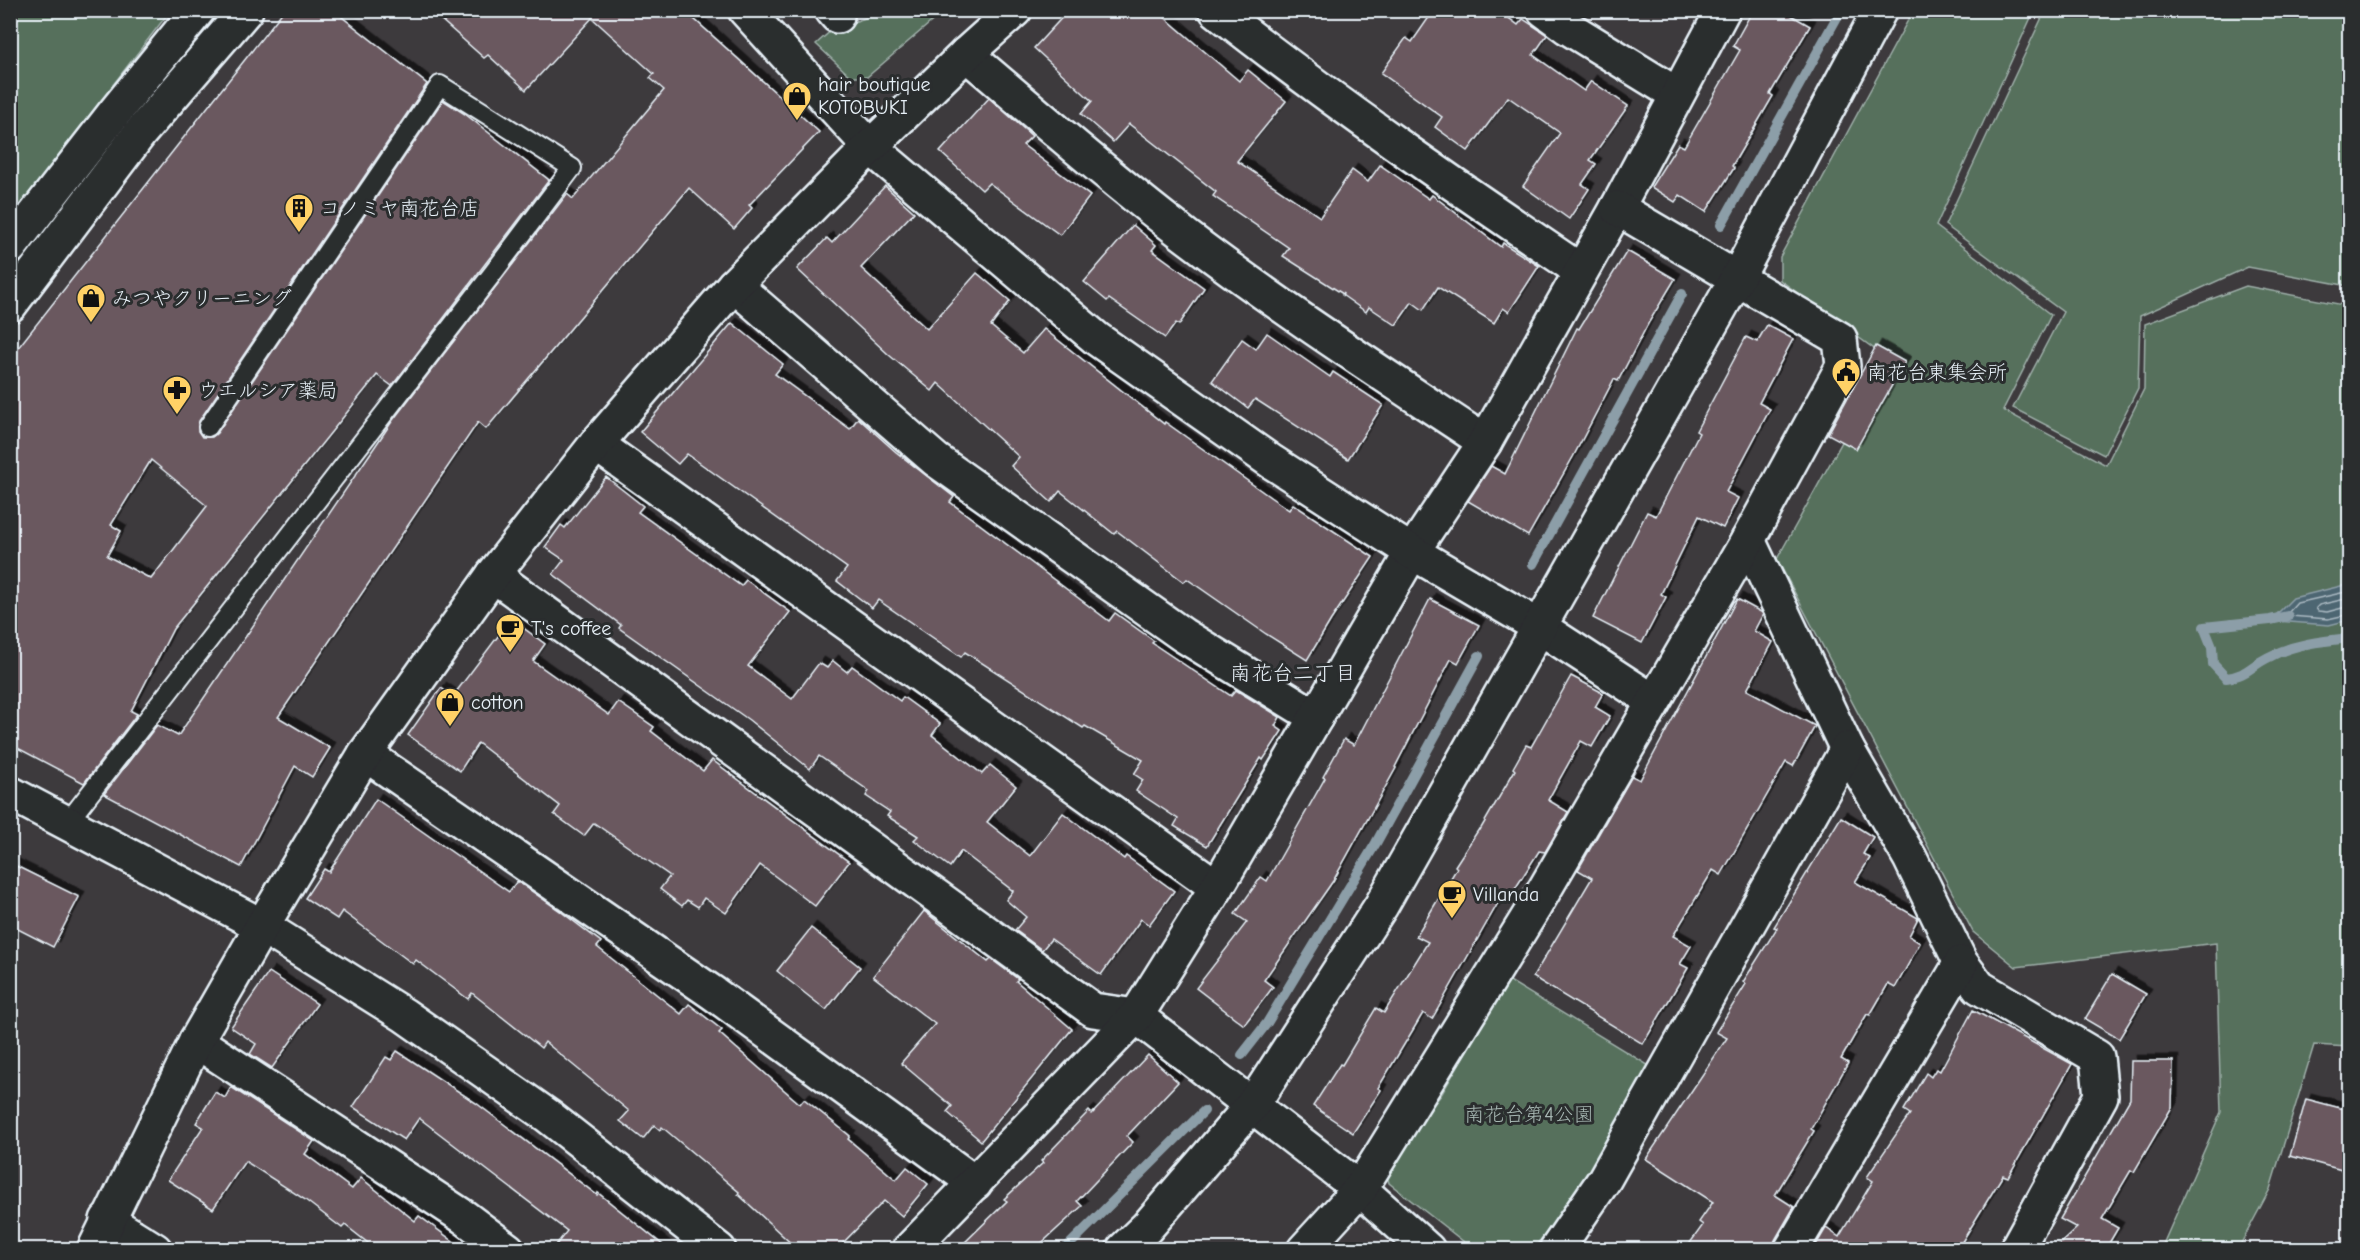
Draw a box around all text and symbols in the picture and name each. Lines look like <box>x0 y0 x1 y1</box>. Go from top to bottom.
place label: hair boutique KOTOBUKI <box>818 73 931 119</box>
shop icon: hair boutique KOTOBUKI <box>781 80 813 122</box>
building icon: コノミヤ南花台店 <box>283 192 315 234</box>
place label: コノミヤ南花台店 <box>320 197 480 220</box>
shop icon: みつやクリーニング <box>75 282 107 324</box>
place label: みつやクリーニング <box>112 287 292 310</box>
public building icon: 南花台東集会所 <box>1830 356 1862 398</box>
place label: 南花台東集会所 <box>1867 361 2007 384</box>
pharmacy icon: ウエルシア薬局 <box>161 374 193 416</box>
place label: ウエルシア薬局 <box>198 379 338 402</box>
cafe icon: T's coffee <box>494 612 526 654</box>
place label: T's coffee <box>531 617 611 640</box>
district label: 南花台二丁目 <box>1230 661 1356 685</box>
shop icon: cotton <box>434 686 466 728</box>
place label: cotton <box>471 691 524 714</box>
cafe icon: Villanda <box>1436 878 1468 920</box>
place label: Villanda <box>1473 883 1539 906</box>
park label: 南花台第4公園 <box>1464 1103 1594 1126</box>

